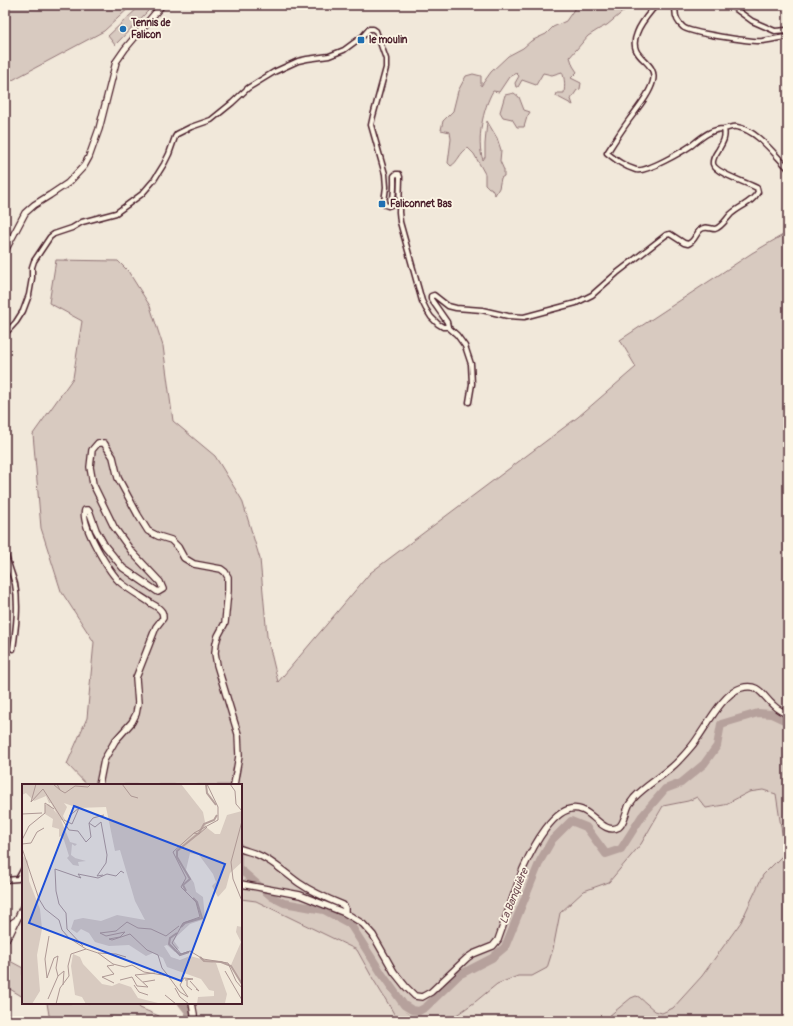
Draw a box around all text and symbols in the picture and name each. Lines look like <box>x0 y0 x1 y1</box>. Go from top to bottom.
place label: Tennis de Falicon <box>130 17 171 41</box>
marker: Tennis de Falicon <box>118 24 128 34</box>
place label: le moulin <box>369 34 408 46</box>
marker: le moulin <box>356 35 366 45</box>
place label: Faliconnet Bas <box>390 198 452 210</box>
marker: Faliconnet Bas <box>377 199 387 209</box>
inset map <box>22 784 242 1004</box>
water label: La Banquière <box>497 865 532 926</box>

